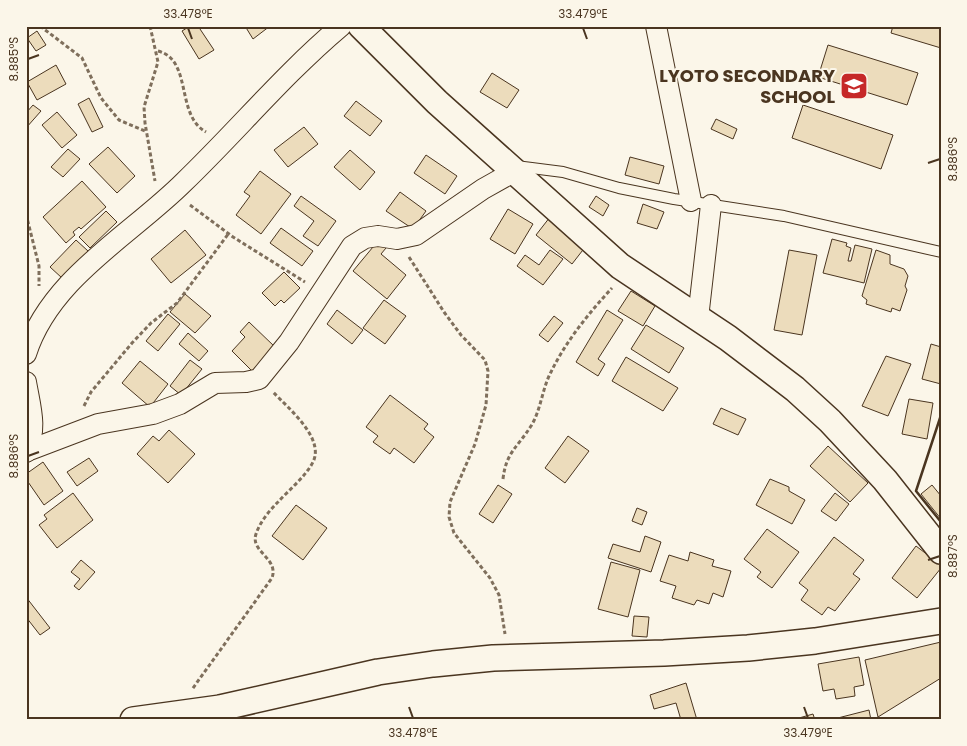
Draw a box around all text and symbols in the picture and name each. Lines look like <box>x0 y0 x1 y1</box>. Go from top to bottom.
text: 33.478°E <box>163 5 213 22</box>
text: 33.479°E <box>558 5 608 22</box>
text: 8.885°S <box>5 37 22 81</box>
place label: LYOTO SECONDARY SCHOOL <box>659 63 835 109</box>
school or university icon: LYOTO SECONDARY SCHOOL <box>839 71 869 101</box>
text: 8.886°S <box>944 137 961 181</box>
text: 8.886°S <box>5 434 22 478</box>
text: 8.887°S <box>944 534 961 578</box>
text: 33.478°E <box>388 724 438 741</box>
text: 33.479°E <box>783 724 833 741</box>

